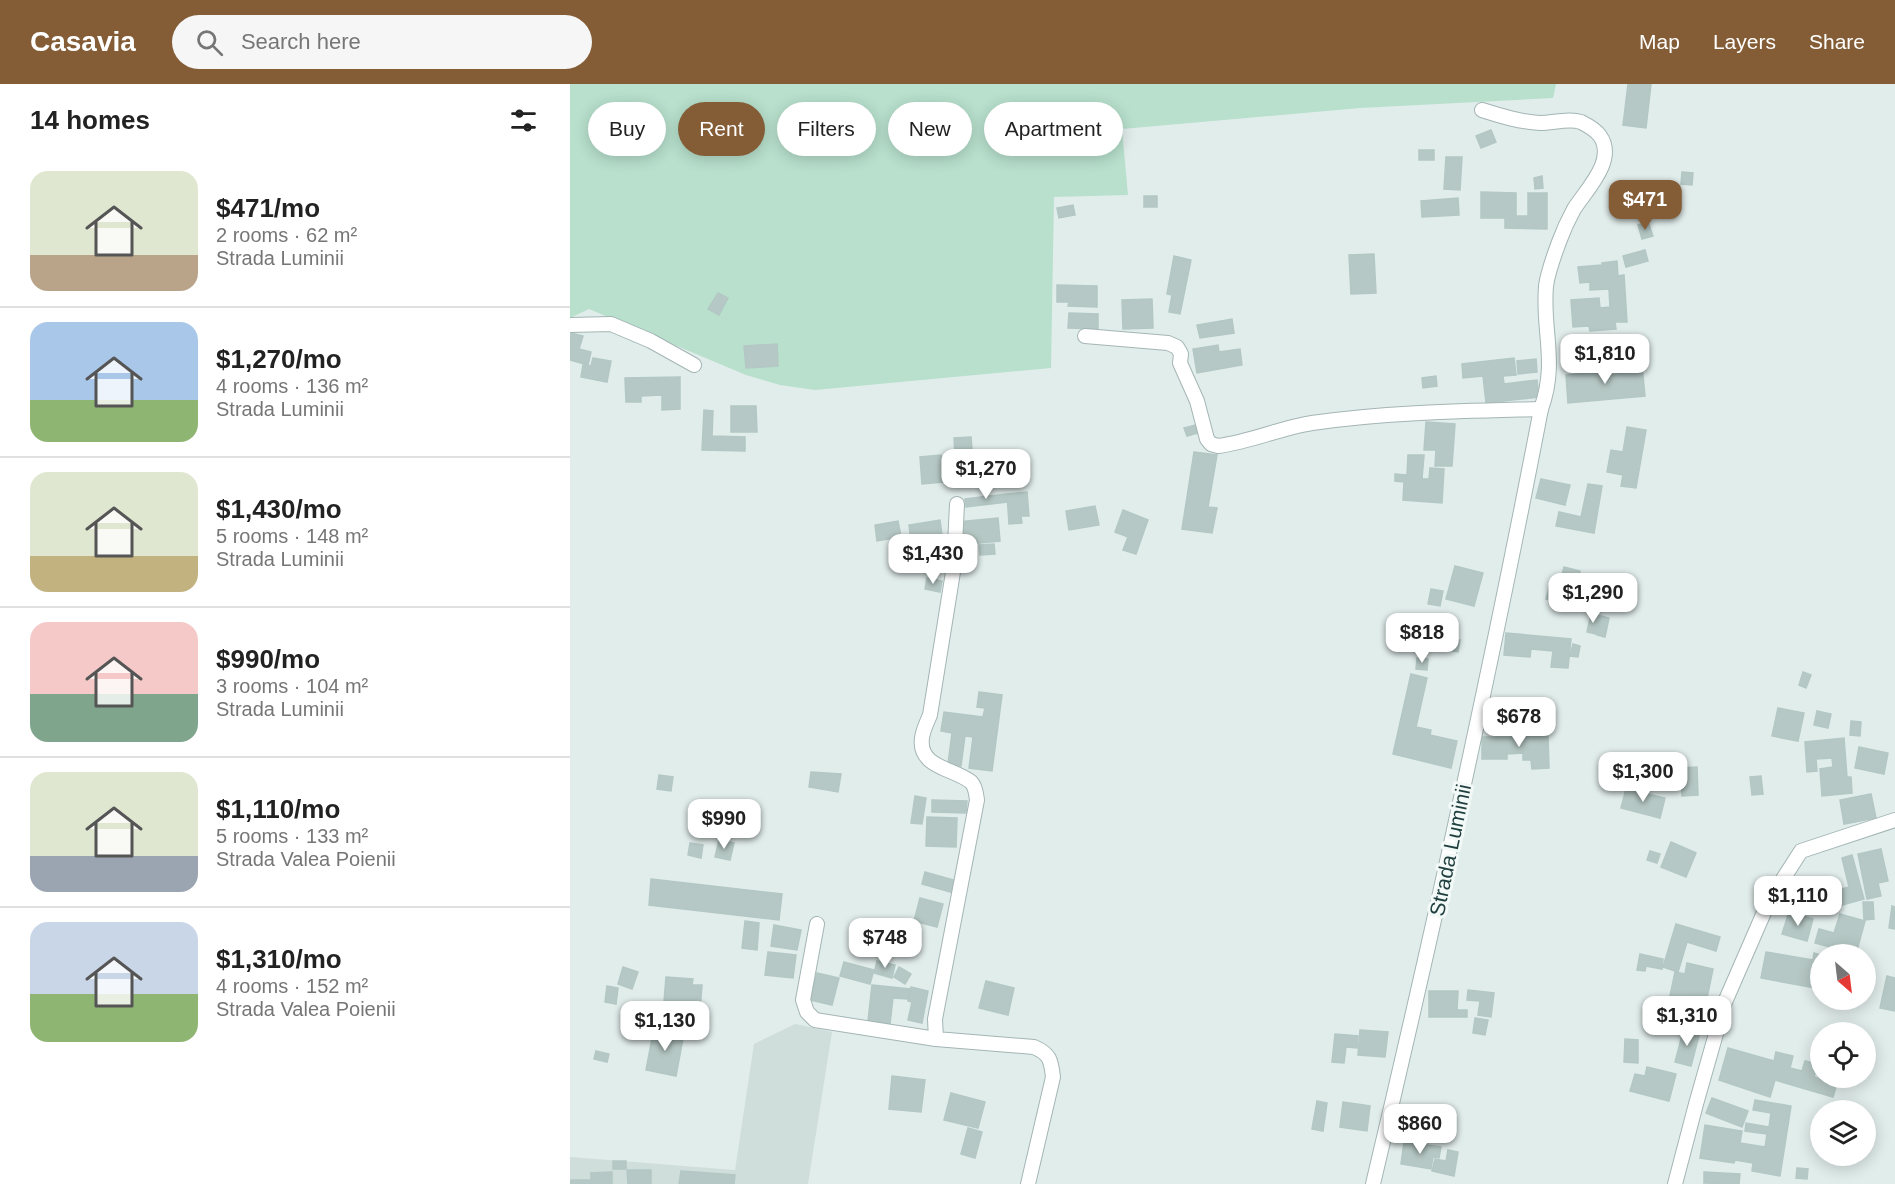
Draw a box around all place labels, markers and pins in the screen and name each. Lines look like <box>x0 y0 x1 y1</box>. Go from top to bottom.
pin: $471 <box>1609 180 1681 231</box>
pin: $1,810 <box>1556 334 1654 385</box>
pin: $1,270 <box>937 449 1035 500</box>
pin: $1,430 <box>884 534 982 585</box>
pin: $1,290 <box>1544 573 1642 624</box>
pin: $818 <box>1386 613 1458 664</box>
pin: $678 <box>1483 697 1555 748</box>
pin: $1,300 <box>1594 752 1692 803</box>
pin: $990 <box>688 799 760 850</box>
pin: $1,110 <box>1749 876 1847 927</box>
pin: $748 <box>849 918 921 969</box>
pin: $1,310 <box>1638 996 1736 1047</box>
pin: $1,130 <box>616 1001 714 1052</box>
pin: $860 <box>1384 1104 1456 1155</box>

